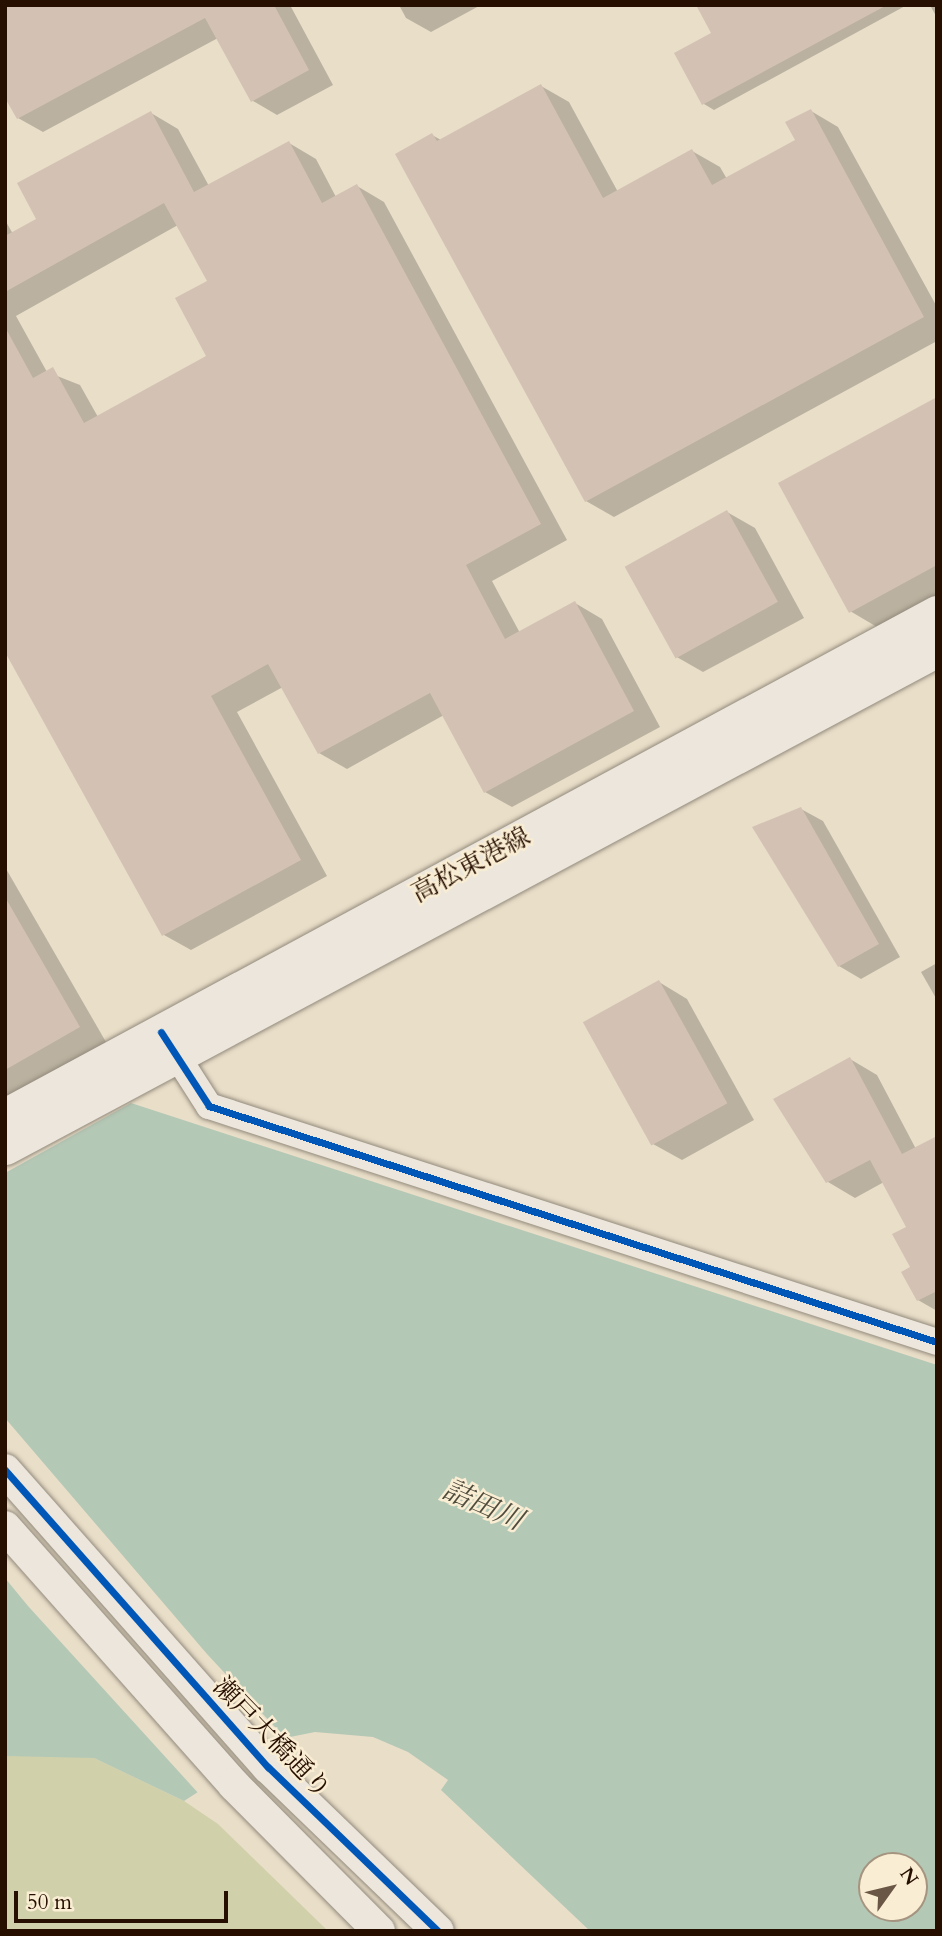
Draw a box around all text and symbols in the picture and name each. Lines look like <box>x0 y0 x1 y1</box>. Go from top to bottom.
street label: 高松東港線 <box>406 821 536 909</box>
water label: 詰田川 <box>438 1473 528 1537</box>
street label: 瀬戸大橋通り <box>207 1671 337 1805</box>
north arrow <box>858 1852 928 1922</box>
text: N <box>893 1862 924 1890</box>
scale bar <box>18 1876 231 1920</box>
text: 50 m <box>27 1888 72 1917</box>

